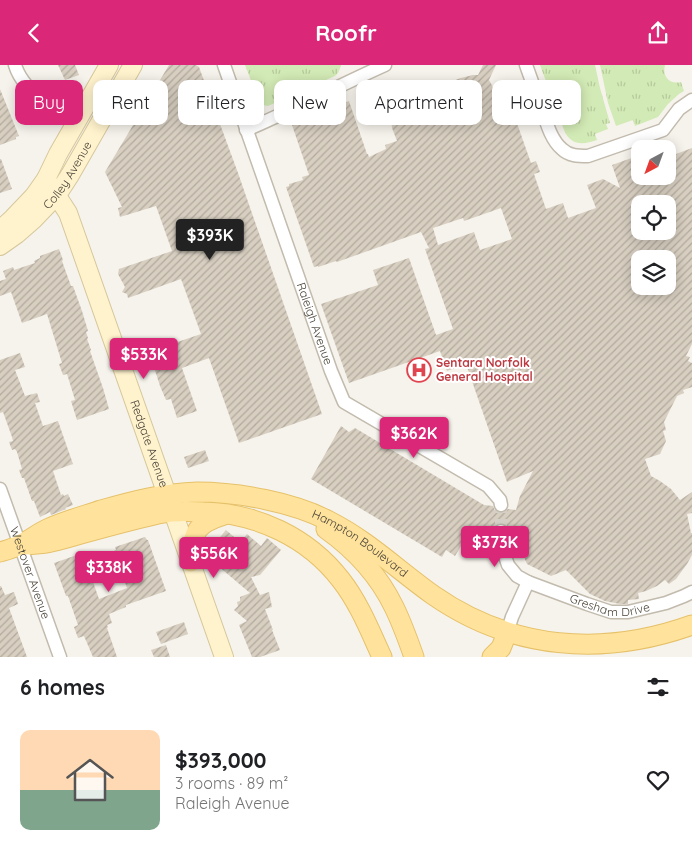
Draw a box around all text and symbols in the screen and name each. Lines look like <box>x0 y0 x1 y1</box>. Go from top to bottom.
icon: back <box>20 19 48 47</box>
text: Roofr <box>315 19 377 47</box>
icon: share <box>644 19 672 47</box>
chip: Buy <box>15 80 83 125</box>
chip: Rent <box>93 80 168 125</box>
chip: Filters <box>178 80 264 125</box>
chip: New <box>274 80 346 125</box>
chip: Apartment <box>356 80 482 125</box>
chip: House <box>492 80 581 125</box>
street label: Colley Avenue <box>40 138 95 212</box>
north arrow <box>631 140 676 185</box>
map controls <box>631 140 676 295</box>
button: locate <box>631 195 676 240</box>
pin: $393K <box>175 219 245 261</box>
text: $393K <box>187 225 233 245</box>
button: layers <box>631 250 676 295</box>
street label: Raleigh Avenue <box>294 280 336 367</box>
pin: $533K <box>109 337 179 380</box>
text: $533K <box>121 344 167 364</box>
place label: Sentara Norfolk General Hospital <box>436 355 533 384</box>
hospital icon: Sentara Norfolk General Hospital <box>406 357 432 383</box>
street label: Redgate Avenue <box>127 398 172 490</box>
pin: $362K <box>379 417 449 459</box>
text: $362K <box>391 423 437 443</box>
street label: Hampton Boulevard <box>310 506 411 580</box>
street label: Westover Avenue <box>7 524 54 621</box>
pin: $373K <box>460 525 530 568</box>
text: $373K <box>472 532 518 552</box>
pin: $556K <box>179 537 249 579</box>
text: $556K <box>190 543 238 563</box>
pin: $338K <box>74 551 144 593</box>
text: $338K <box>86 557 132 577</box>
street label: Gresham Drive <box>568 590 651 619</box>
icon: filters <box>644 673 672 701</box>
text: 6 homes <box>20 674 105 700</box>
text: $393,000 <box>175 747 266 773</box>
icon: home <box>60 750 120 810</box>
icon: heart <box>644 766 672 794</box>
text: 3 rooms · 89 m² <box>175 773 288 793</box>
text: Raleigh Avenue <box>175 793 290 813</box>

